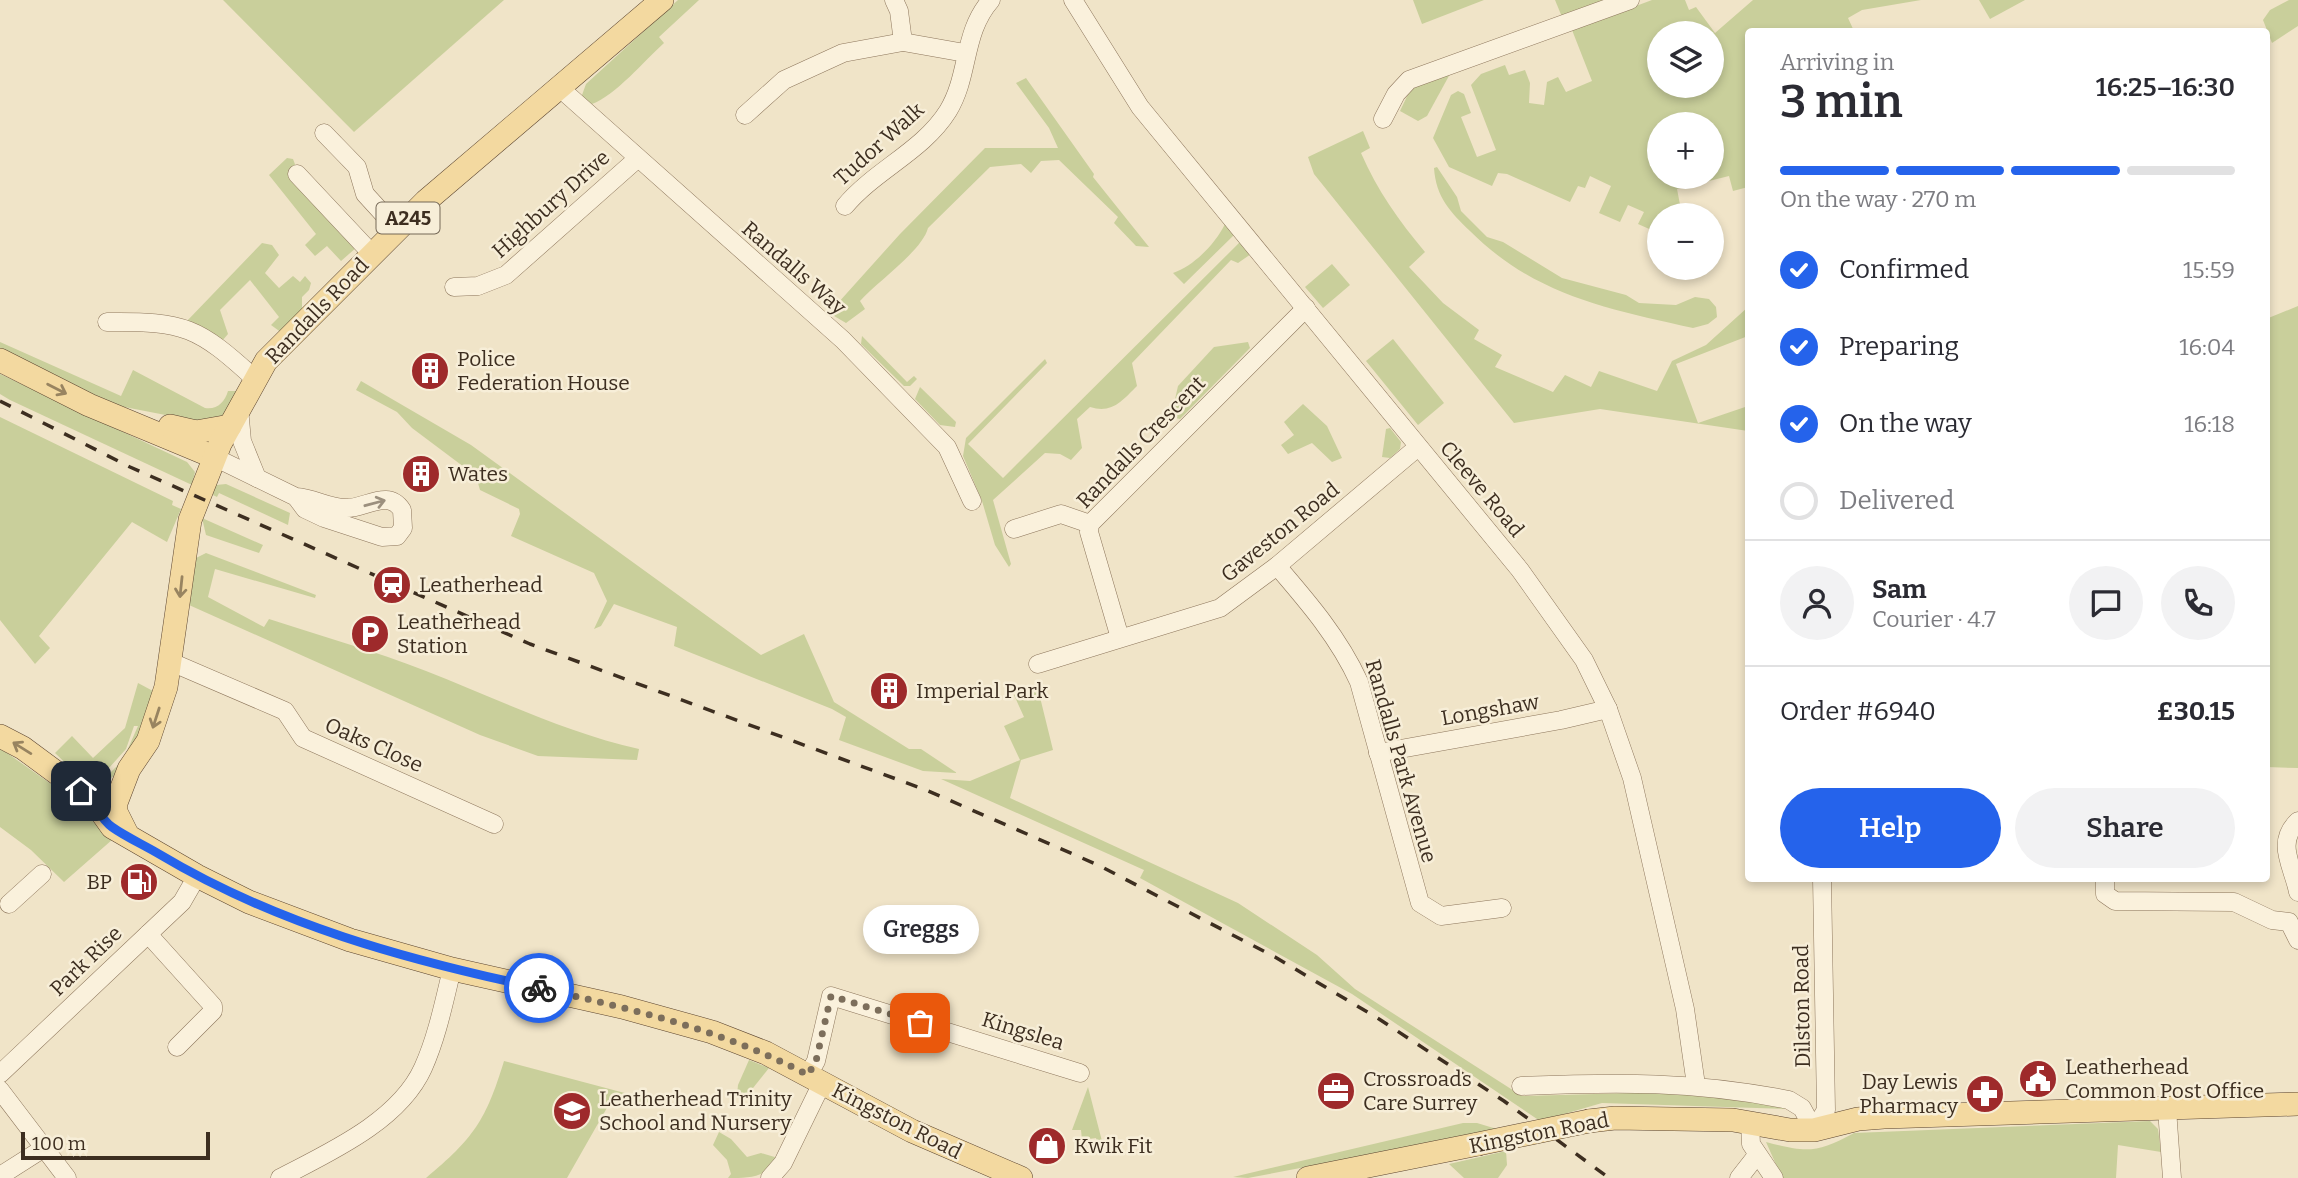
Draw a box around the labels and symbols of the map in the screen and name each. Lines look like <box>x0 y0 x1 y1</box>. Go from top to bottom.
street label: Tudor Walk <box>829 97 929 191</box>
street label: Highbury Drive <box>487 144 615 264</box>
road number: A245 <box>376 202 440 233</box>
street label: Randalls Way <box>736 216 852 321</box>
street label: Randalls Road <box>260 252 374 370</box>
place label: Police Federation House <box>457 346 630 396</box>
building icon: Police Federation House <box>409 350 451 392</box>
street label: Randalls Crescent <box>1071 370 1211 514</box>
one-way arrow <box>46 383 67 397</box>
street label: Cleeve Road <box>1434 436 1530 542</box>
building icon: Wates <box>400 453 442 495</box>
place label: Wates <box>448 461 508 487</box>
street label: Gaveston Road <box>1216 476 1344 588</box>
one-way arrow <box>363 496 386 509</box>
station icon: Leatherhead <box>371 564 413 606</box>
place label: Leatherhead <box>419 572 543 598</box>
one-way arrow <box>174 576 187 598</box>
place label: Leatherhead Station <box>397 609 521 659</box>
parking icon: Leatherhead Station <box>349 613 391 655</box>
street label: Randalls Park Avenue <box>1359 656 1443 866</box>
building icon: Imperial Park <box>868 670 910 712</box>
place label: Imperial Park <box>916 678 1049 704</box>
street label: Longshaw <box>1439 689 1541 731</box>
one-way arrow <box>149 707 162 729</box>
street label: Oaks Close <box>321 712 427 778</box>
one-way arrow <box>12 741 32 755</box>
pin <box>51 761 111 821</box>
fuel station icon: BP <box>118 861 160 903</box>
place label: BP <box>87 869 112 895</box>
callout: Greggs <box>862 904 978 953</box>
street label: Park Rise <box>45 920 127 1002</box>
street label: Dilston Road <box>1788 944 1816 1068</box>
courier <box>504 953 574 1023</box>
pin <box>890 993 950 1053</box>
street label: Kingslea <box>979 1006 1068 1056</box>
place label: Leatherhead Common Post Office <box>2065 1054 2264 1104</box>
public building icon: Leatherhead Common Post Office <box>2017 1058 2059 1100</box>
place label: Crossroads Care Surrey <box>1363 1066 1478 1116</box>
place label: Day Lewis Pharmacy <box>1859 1069 1959 1119</box>
office icon: Crossroads Care Surrey <box>1315 1070 1357 1112</box>
pharmacy icon: Day Lewis Pharmacy <box>1964 1073 2006 1115</box>
street label: Kingston Road <box>828 1077 966 1165</box>
place label: Leatherhead Trinity School and Nursery <box>599 1086 793 1136</box>
school or university icon: Leatherhead Trinity School and Nursery <box>551 1090 593 1132</box>
street label: Kingston Road <box>1467 1107 1611 1159</box>
shop icon: Kwik Fit <box>1026 1125 1068 1167</box>
scale bar <box>21 1129 210 1161</box>
place label: Kwik Fit <box>1074 1133 1153 1159</box>

